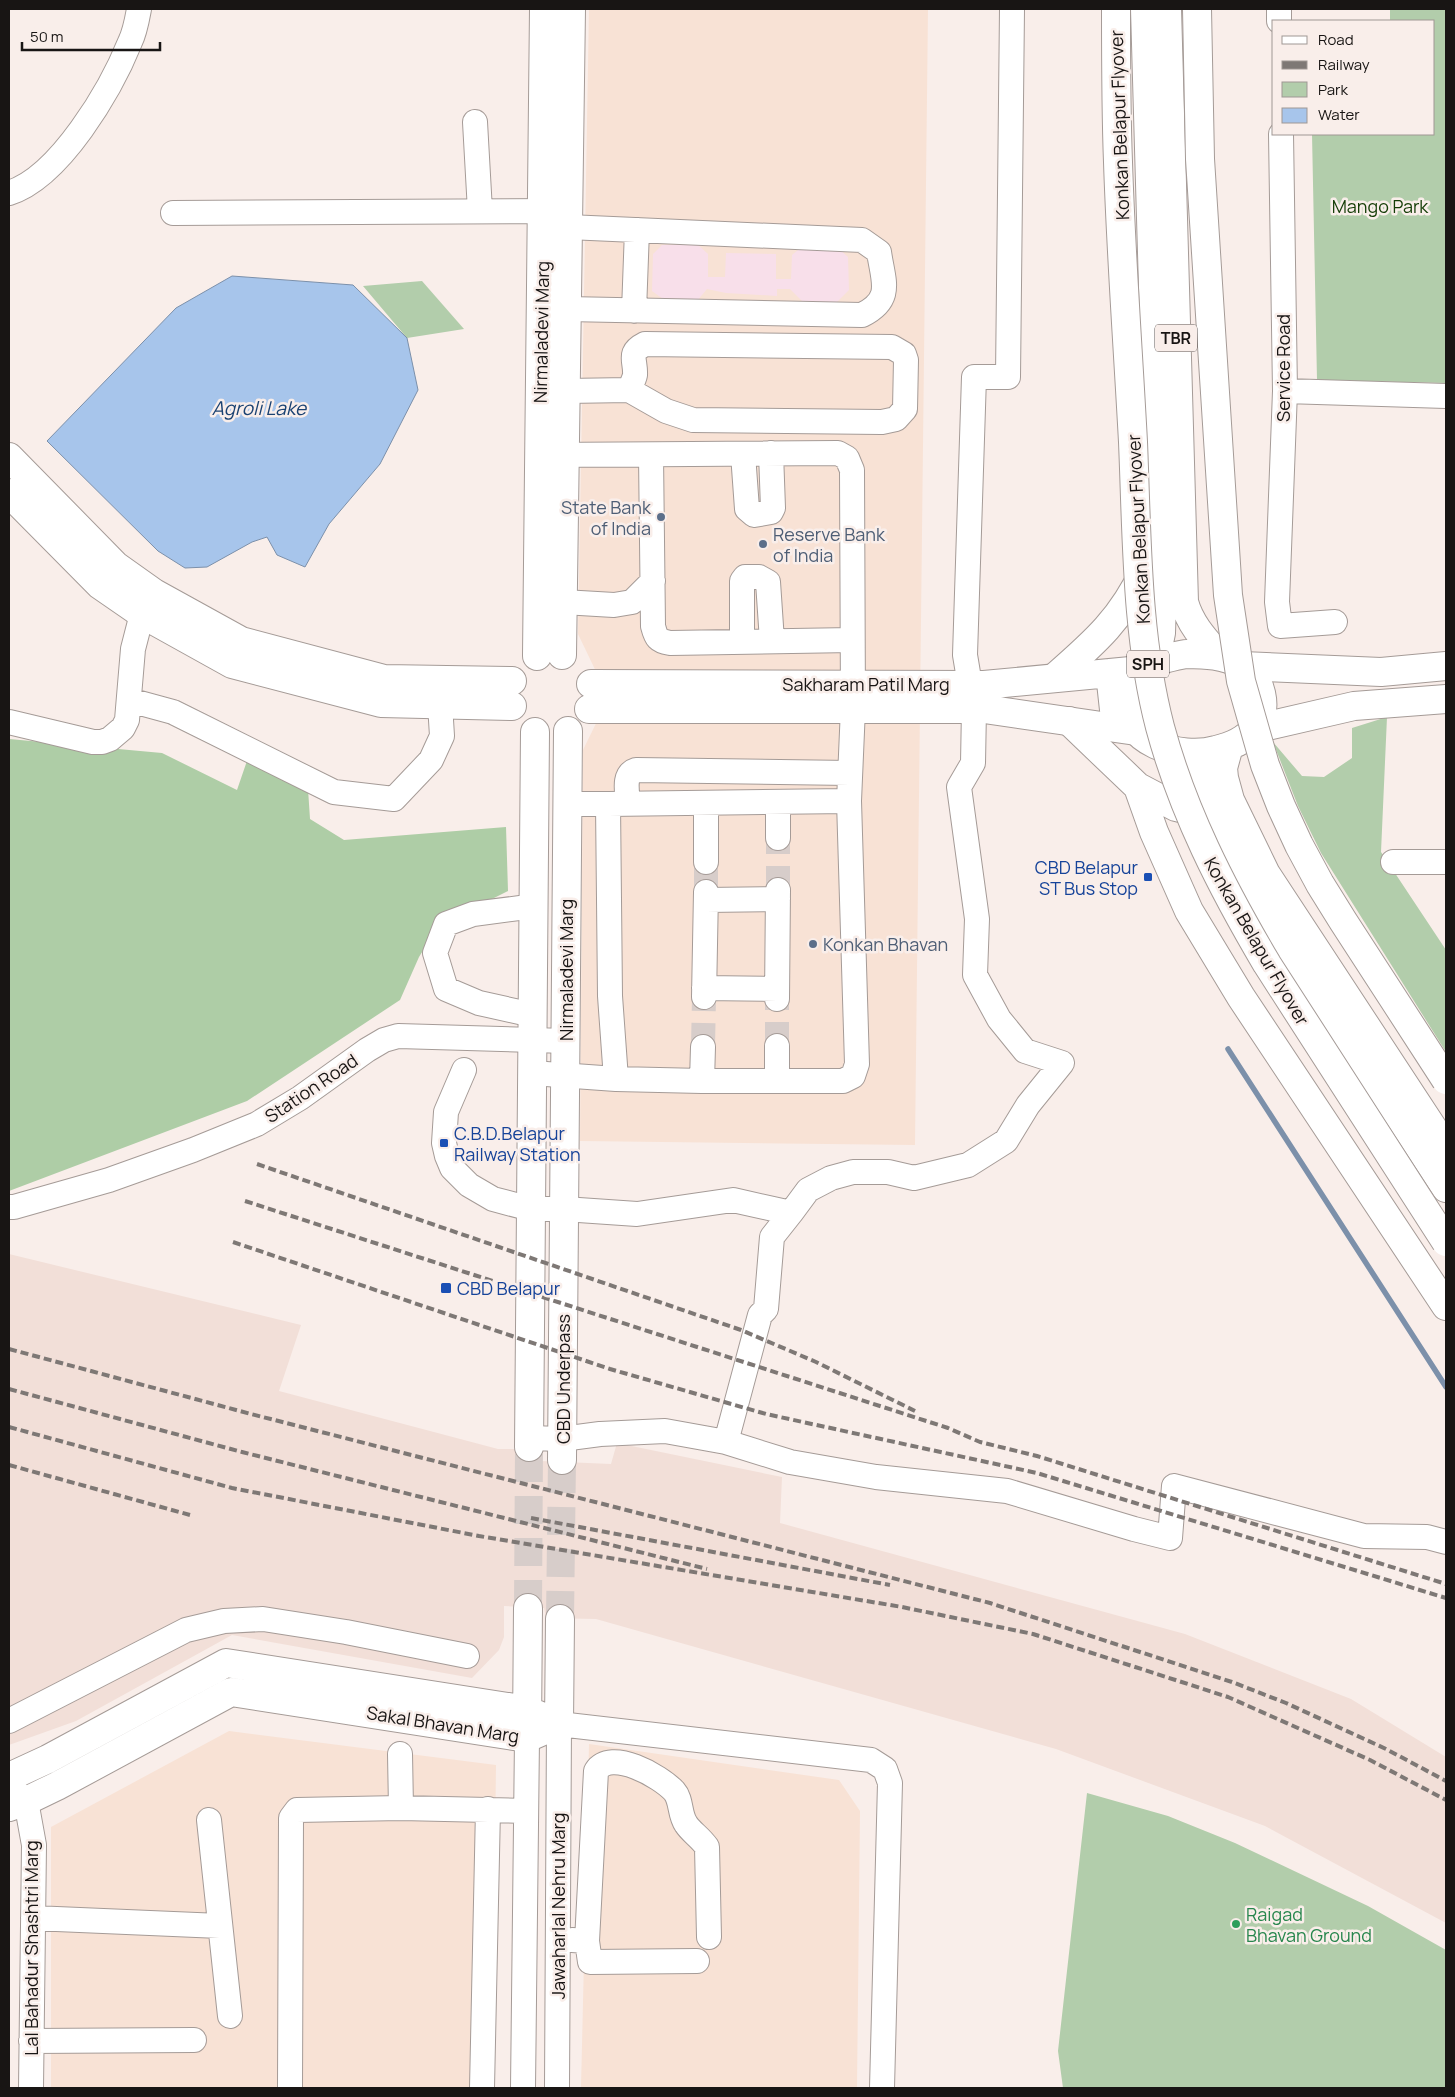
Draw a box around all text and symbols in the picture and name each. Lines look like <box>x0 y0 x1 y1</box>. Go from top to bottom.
scale bar <box>22 20 160 52</box>
legend <box>1272 20 1435 135</box>
text: 50 m <box>30 26 64 47</box>
street label: Konkan Belapur Flyover <box>1104 29 1134 220</box>
text: Road <box>1318 29 1354 50</box>
text: Railway <box>1318 54 1370 75</box>
text: Park <box>1318 79 1348 100</box>
text: Water <box>1318 104 1360 125</box>
park label: Mango Park <box>1332 194 1429 218</box>
street label: Nirmaladevi Marg <box>528 261 554 403</box>
street label: Service Road <box>1271 314 1295 422</box>
road number: TBR <box>1155 324 1197 352</box>
water label: Agroli Lake <box>212 395 308 421</box>
street label: Konkan Belapur Flyover <box>1121 433 1155 625</box>
place label: State Bank of India <box>561 495 652 540</box>
marker: State Bank of India <box>655 511 667 523</box>
place label: Reserve Bank of India <box>773 522 886 567</box>
marker: Reserve Bank of India <box>757 538 769 550</box>
road number: SPH <box>1127 651 1169 678</box>
street label: Sakharam Patil Marg <box>782 672 950 696</box>
street label: Konkan Belapur Flyover <box>1199 853 1315 1030</box>
place label: CBD Belapur ST Bus Stop <box>1035 855 1139 900</box>
marker: CBD Belapur ST Bus Stop <box>1142 871 1154 883</box>
street label: Nirmaladevi Marg <box>554 899 578 1041</box>
place label: Konkan Bhavan <box>823 932 948 956</box>
marker: Konkan Bhavan <box>807 938 819 950</box>
street label: Station Road <box>260 1048 362 1128</box>
place label: C.B.D.Belapur Railway Station <box>454 1121 581 1166</box>
marker: C.B.D.Belapur Railway Station <box>438 1137 450 1149</box>
place label: CBD Belapur <box>457 1276 561 1300</box>
marker: CBD Belapur <box>439 1281 453 1295</box>
street label: CBD Underpass <box>551 1314 575 1444</box>
street label: Sakal Bhavan Marg <box>365 1700 521 1748</box>
street label: Jawaharlal Nehru Marg <box>546 1813 570 1999</box>
street label: Lal Bahadur Shashtri Marg <box>19 1840 43 2056</box>
place label: Raigad Bhavan Ground <box>1246 1902 1372 1947</box>
marker: Raigad Bhavan Ground <box>1230 1918 1242 1930</box>

